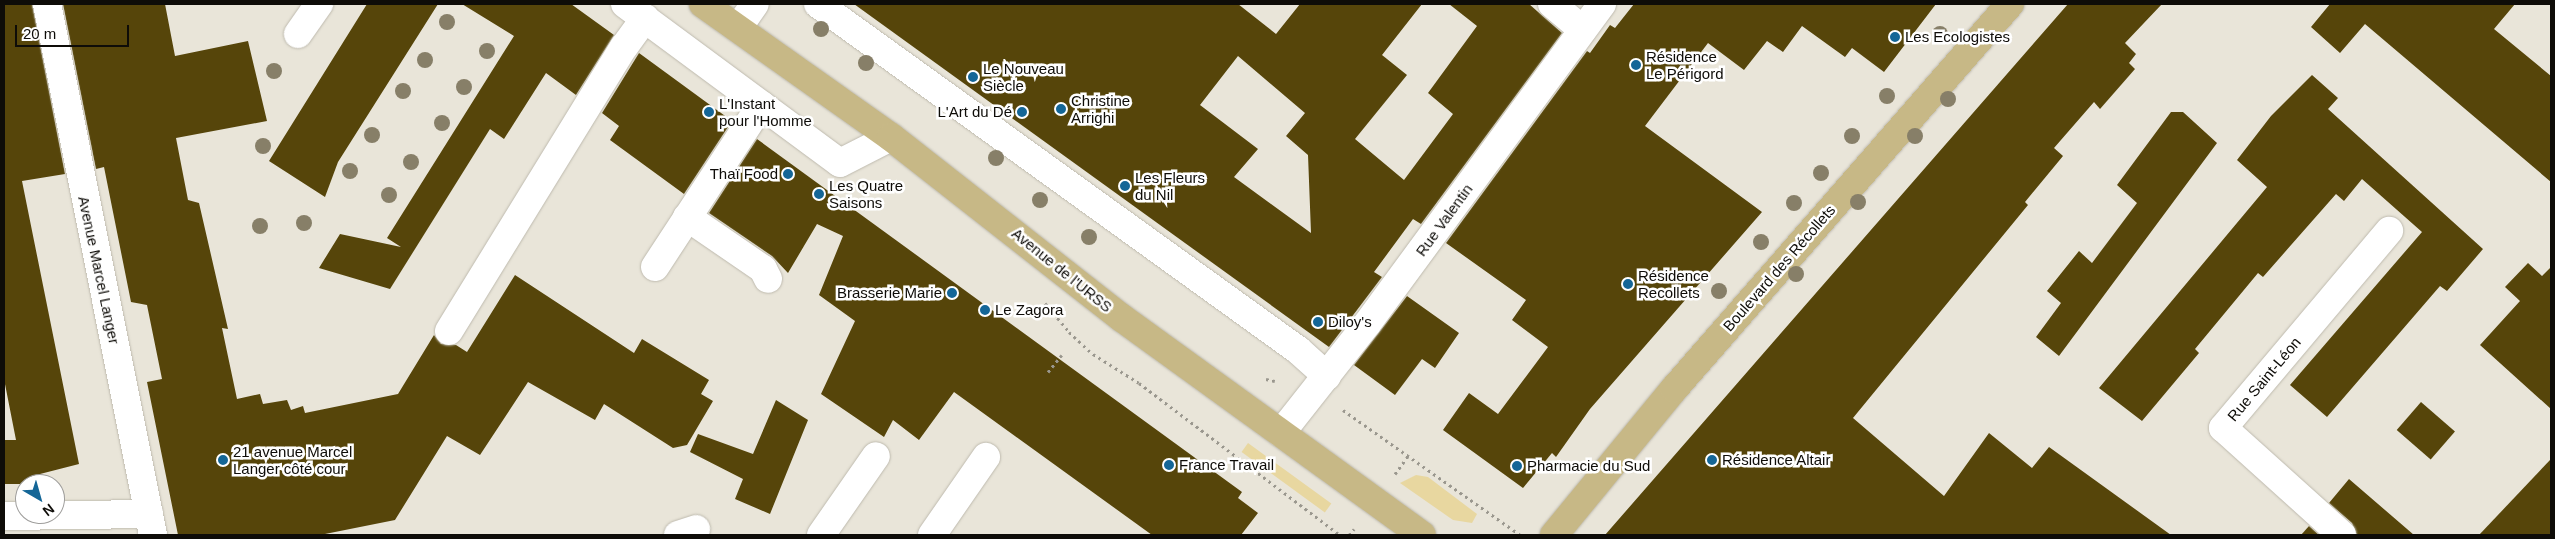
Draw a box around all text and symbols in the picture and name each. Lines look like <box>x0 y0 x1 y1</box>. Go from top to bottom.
scale bar <box>18 15 131 47</box>
text: 20 m <box>23 25 56 42</box>
place label: Les Ecologistes <box>1905 28 2010 46</box>
marker: Les Ecologistes <box>1889 31 1901 43</box>
place label: Résidence Le Périgord <box>1646 47 1724 82</box>
place label: Le Nouveau Siècle <box>983 59 1064 94</box>
marker: Résidence Le Périgord <box>1630 59 1642 71</box>
marker: Le Nouveau Siècle <box>967 71 979 83</box>
place label: Christine Arrighi <box>1071 91 1130 126</box>
place label: L'Instant pour l'Homme <box>719 94 812 129</box>
place label: L'Art du Dé <box>937 103 1012 121</box>
marker: Christine Arrighi <box>1055 103 1067 115</box>
marker: L'Instant pour l'Homme <box>703 106 715 118</box>
marker: L'Art du Dé <box>1016 106 1028 118</box>
place label: Thaï Food <box>710 165 778 183</box>
marker: Thaï Food <box>782 168 794 180</box>
place label: Les Fleurs du Nil <box>1135 168 1205 203</box>
place label: Les Quatre Saisons <box>829 176 903 211</box>
marker: Les Fleurs du Nil <box>1119 180 1131 192</box>
street label: Rue Valentin <box>1412 180 1476 260</box>
marker: Les Quatre Saisons <box>813 188 825 200</box>
street label: Avenue Marcel Langer <box>75 194 123 346</box>
street label: Boulevard des Récollets <box>1719 201 1839 335</box>
street label: Avenue de l'URSS <box>1008 224 1116 316</box>
place label: Résidence Recollets <box>1638 266 1709 301</box>
marker: Résidence Recollets <box>1622 278 1634 290</box>
place label: Brasserie Marie <box>837 284 942 302</box>
marker: Brasserie Marie <box>946 287 958 299</box>
place label: Le Zagora <box>995 301 1063 319</box>
marker: Le Zagora <box>979 304 991 316</box>
place label: Diloy's <box>1328 313 1372 331</box>
marker: Diloy's <box>1312 316 1324 328</box>
street label: Rue Saint-Léon <box>2224 333 2304 425</box>
place label: 21 avenue Marcel Langer côté cour <box>233 442 352 477</box>
place label: Résidence Altair <box>1722 451 1831 469</box>
marker: 21 avenue Marcel Langer côté cour <box>217 454 229 466</box>
marker: Résidence Altair <box>1706 454 1718 466</box>
place label: France Travail <box>1179 456 1274 474</box>
place label: Pharmacie du Sud <box>1527 457 1650 475</box>
marker: France Travail <box>1163 459 1175 471</box>
marker: Pharmacie du Sud <box>1511 460 1523 472</box>
north arrow <box>15 474 65 524</box>
text: N <box>40 501 58 519</box>

